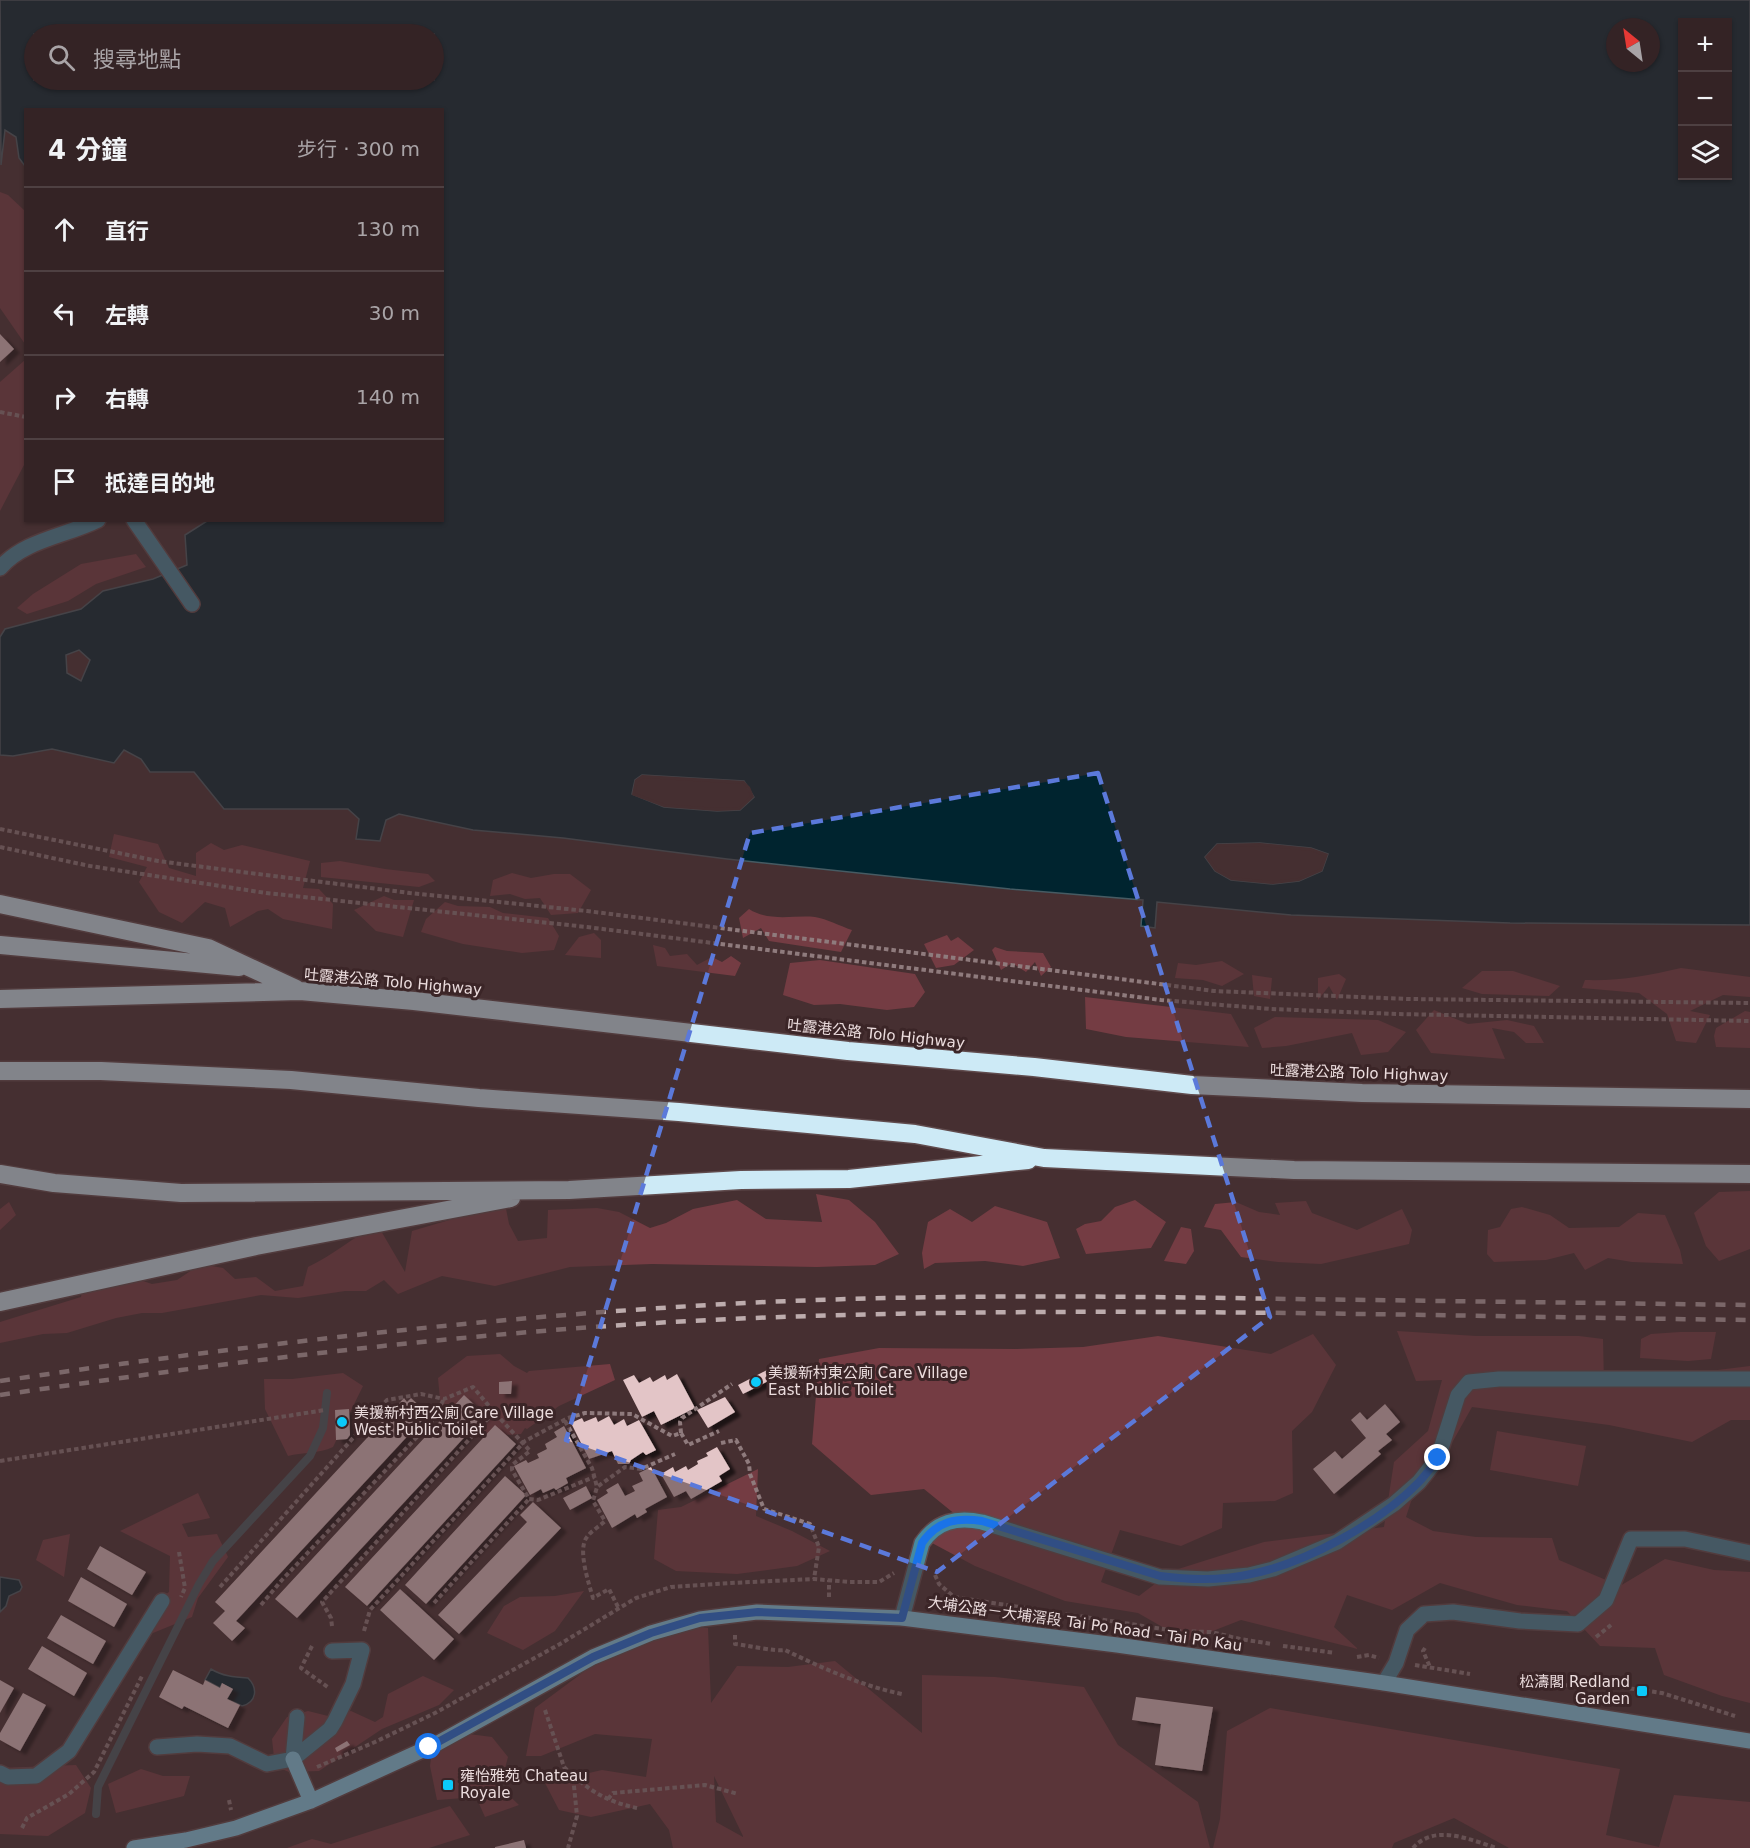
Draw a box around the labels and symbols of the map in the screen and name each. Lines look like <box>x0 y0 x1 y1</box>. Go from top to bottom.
north arrow <box>1606 18 1660 72</box>
street label: 吐露港公路 Tolo Highway <box>303 965 483 999</box>
street label: 吐露港公路 Tolo Highway <box>786 1016 966 1052</box>
street label: 吐露港公路 Tolo Highway <box>1269 1061 1449 1085</box>
place label: 美援新村東公廁 Care Village East Public Toilet <box>768 1364 968 1399</box>
marker: 美援新村東公廁 Care Village East Public Toilet <box>749 1375 763 1389</box>
place label: 美援新村西公廁 Care Village West Public Toilet <box>354 1404 554 1439</box>
marker: 美援新村西公廁 Care Village West Public Toilet <box>335 1415 349 1429</box>
route end <box>1424 1444 1450 1470</box>
street label: 大埔公路－大埔滘段 Tai Po Road – Tai Po Kau <box>927 1593 1243 1655</box>
place label: 松濤閣 Redland Garden <box>1519 1673 1630 1708</box>
marker: 松濤閣 Redland Garden <box>1635 1684 1649 1698</box>
route start <box>415 1733 441 1759</box>
place label: 雍怡雅苑 Chateau Royale <box>460 1767 588 1802</box>
marker: 雍怡雅苑 Chateau Royale <box>441 1778 455 1792</box>

